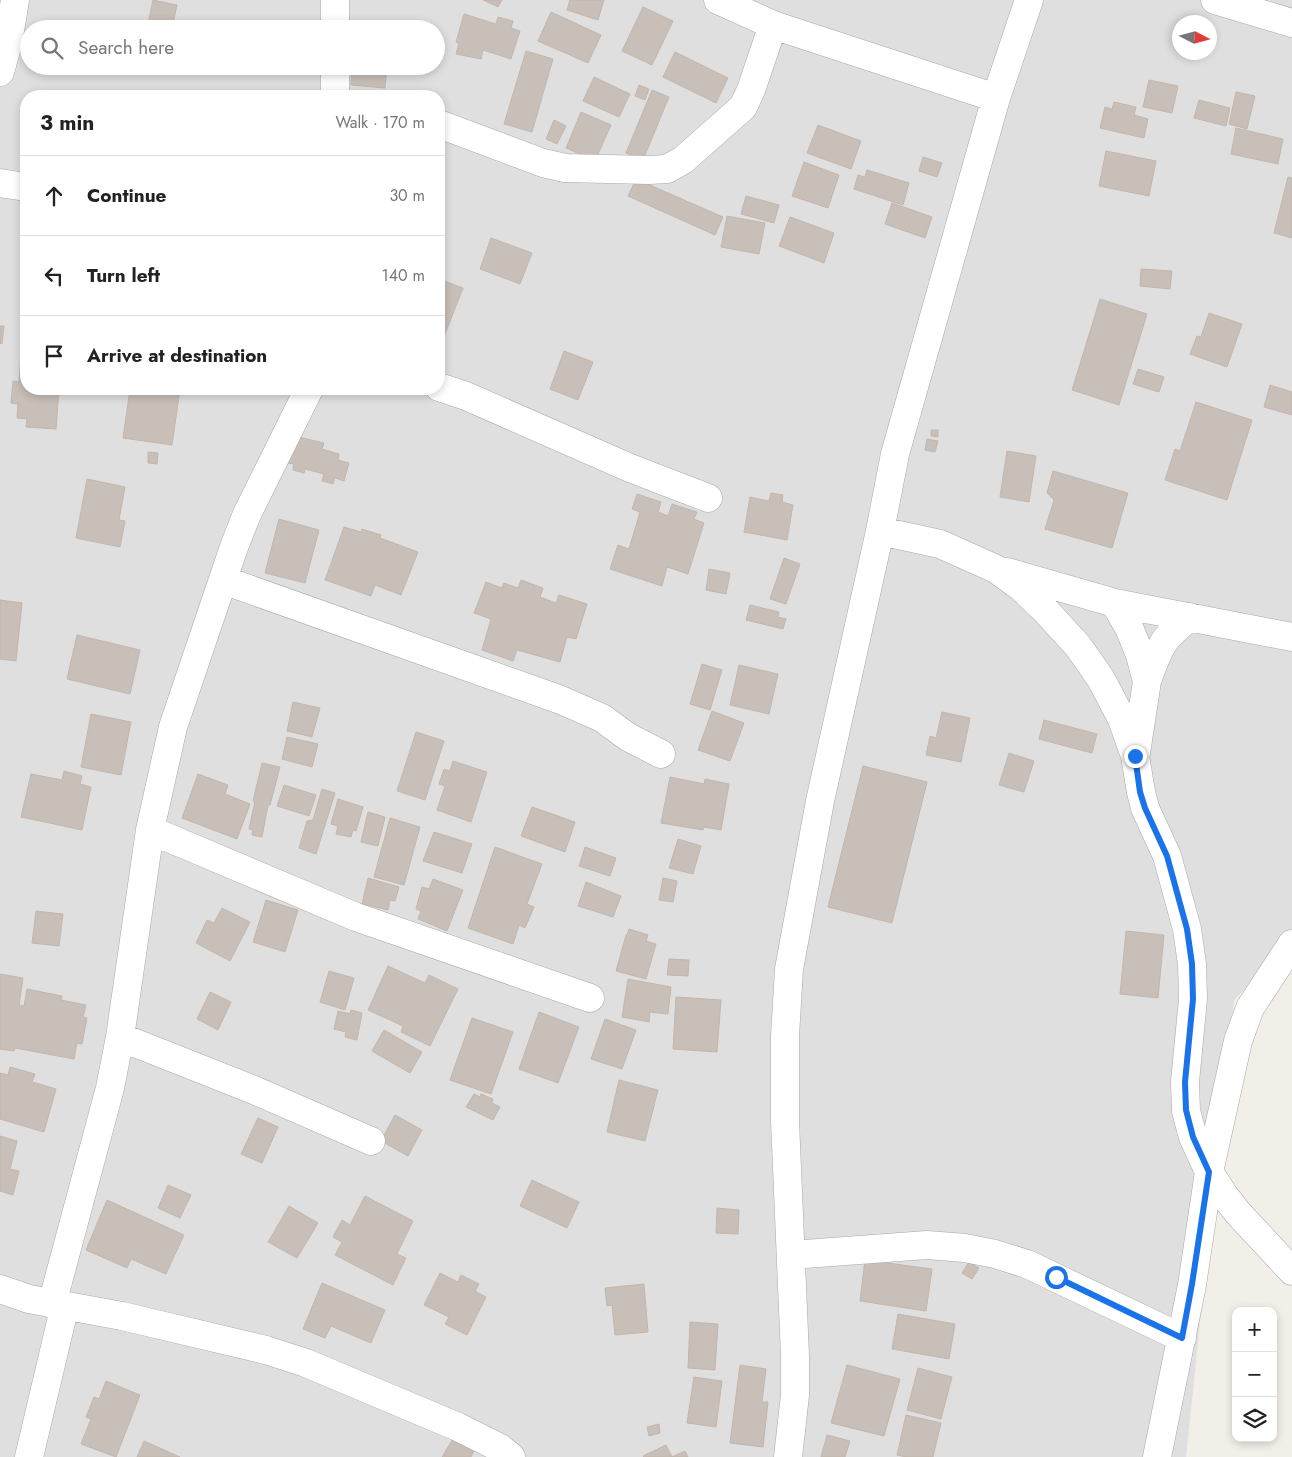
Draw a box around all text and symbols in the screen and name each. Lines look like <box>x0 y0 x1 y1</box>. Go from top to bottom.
north arrow <box>1172 15 1217 60</box>
search box <box>20 20 445 75</box>
icon: search <box>38 34 66 62</box>
text: Search here <box>78 34 174 61</box>
text: 3 min <box>40 108 94 138</box>
text: Walk · 170 m <box>335 111 425 134</box>
icon: ahead <box>40 182 68 210</box>
text: Continue <box>87 182 166 209</box>
text: 30 m <box>389 184 425 207</box>
icon: left <box>40 262 68 290</box>
text: Turn left <box>87 262 160 289</box>
text: 140 m <box>382 264 425 287</box>
icon: arrive <box>40 342 68 370</box>
text: Arrive at destination <box>87 342 267 369</box>
route end <box>1124 745 1147 768</box>
route start <box>1045 1266 1068 1289</box>
map controls <box>1232 1307 1277 1442</box>
button: + <box>1232 1307 1277 1352</box>
button: − <box>1232 1352 1277 1397</box>
button: layers <box>1232 1397 1277 1442</box>

